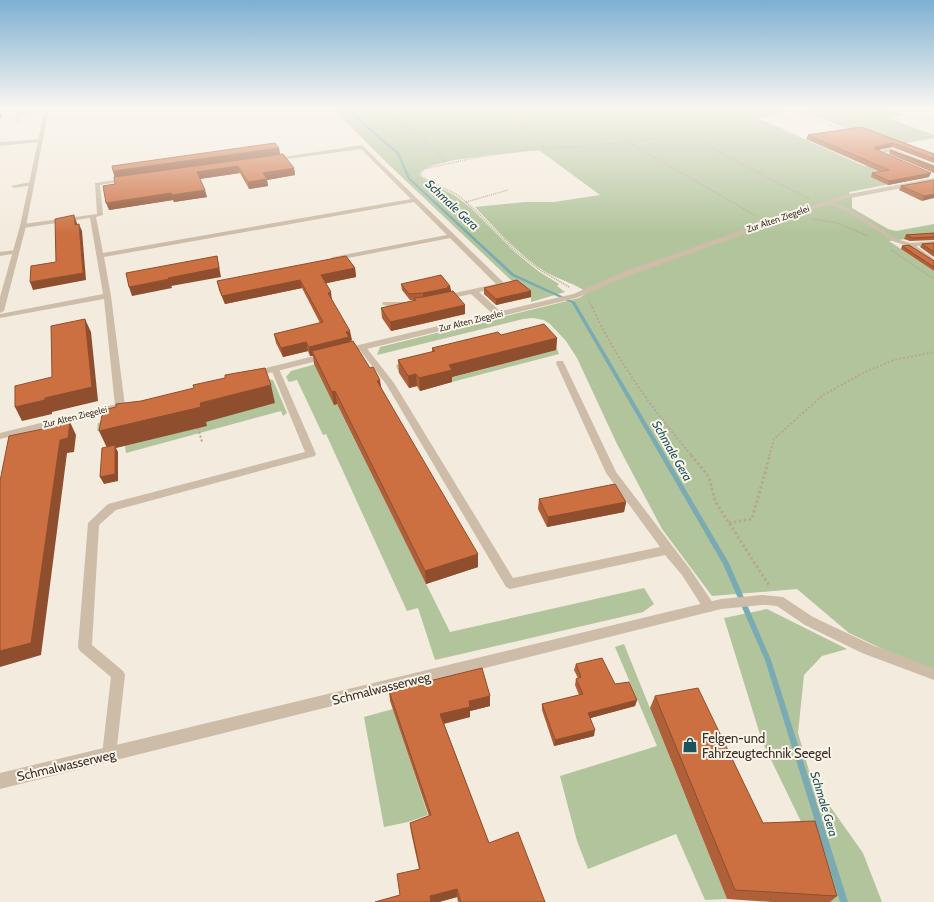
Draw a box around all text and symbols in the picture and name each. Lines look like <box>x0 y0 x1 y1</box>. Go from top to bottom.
water label: Schmale Gera <box>423 176 482 233</box>
street label: Zur Alten Ziegelei <box>745 203 811 234</box>
street label: Zur Alten Ziegelei <box>438 307 504 334</box>
street label: Zur Alten Ziegelei <box>42 403 108 430</box>
water label: Schmale Gera <box>649 418 696 484</box>
street label: Schmalwasserweg <box>330 668 432 708</box>
place label: Felgen-und Fahrzeugtechnik Seegel <box>702 730 831 761</box>
shop icon: Felgen-und Fahrzeugtechnik Seegel <box>681 736 699 754</box>
street label: Schmalwasserweg <box>15 746 117 784</box>
water label: Schmale Gera <box>807 769 841 838</box>

